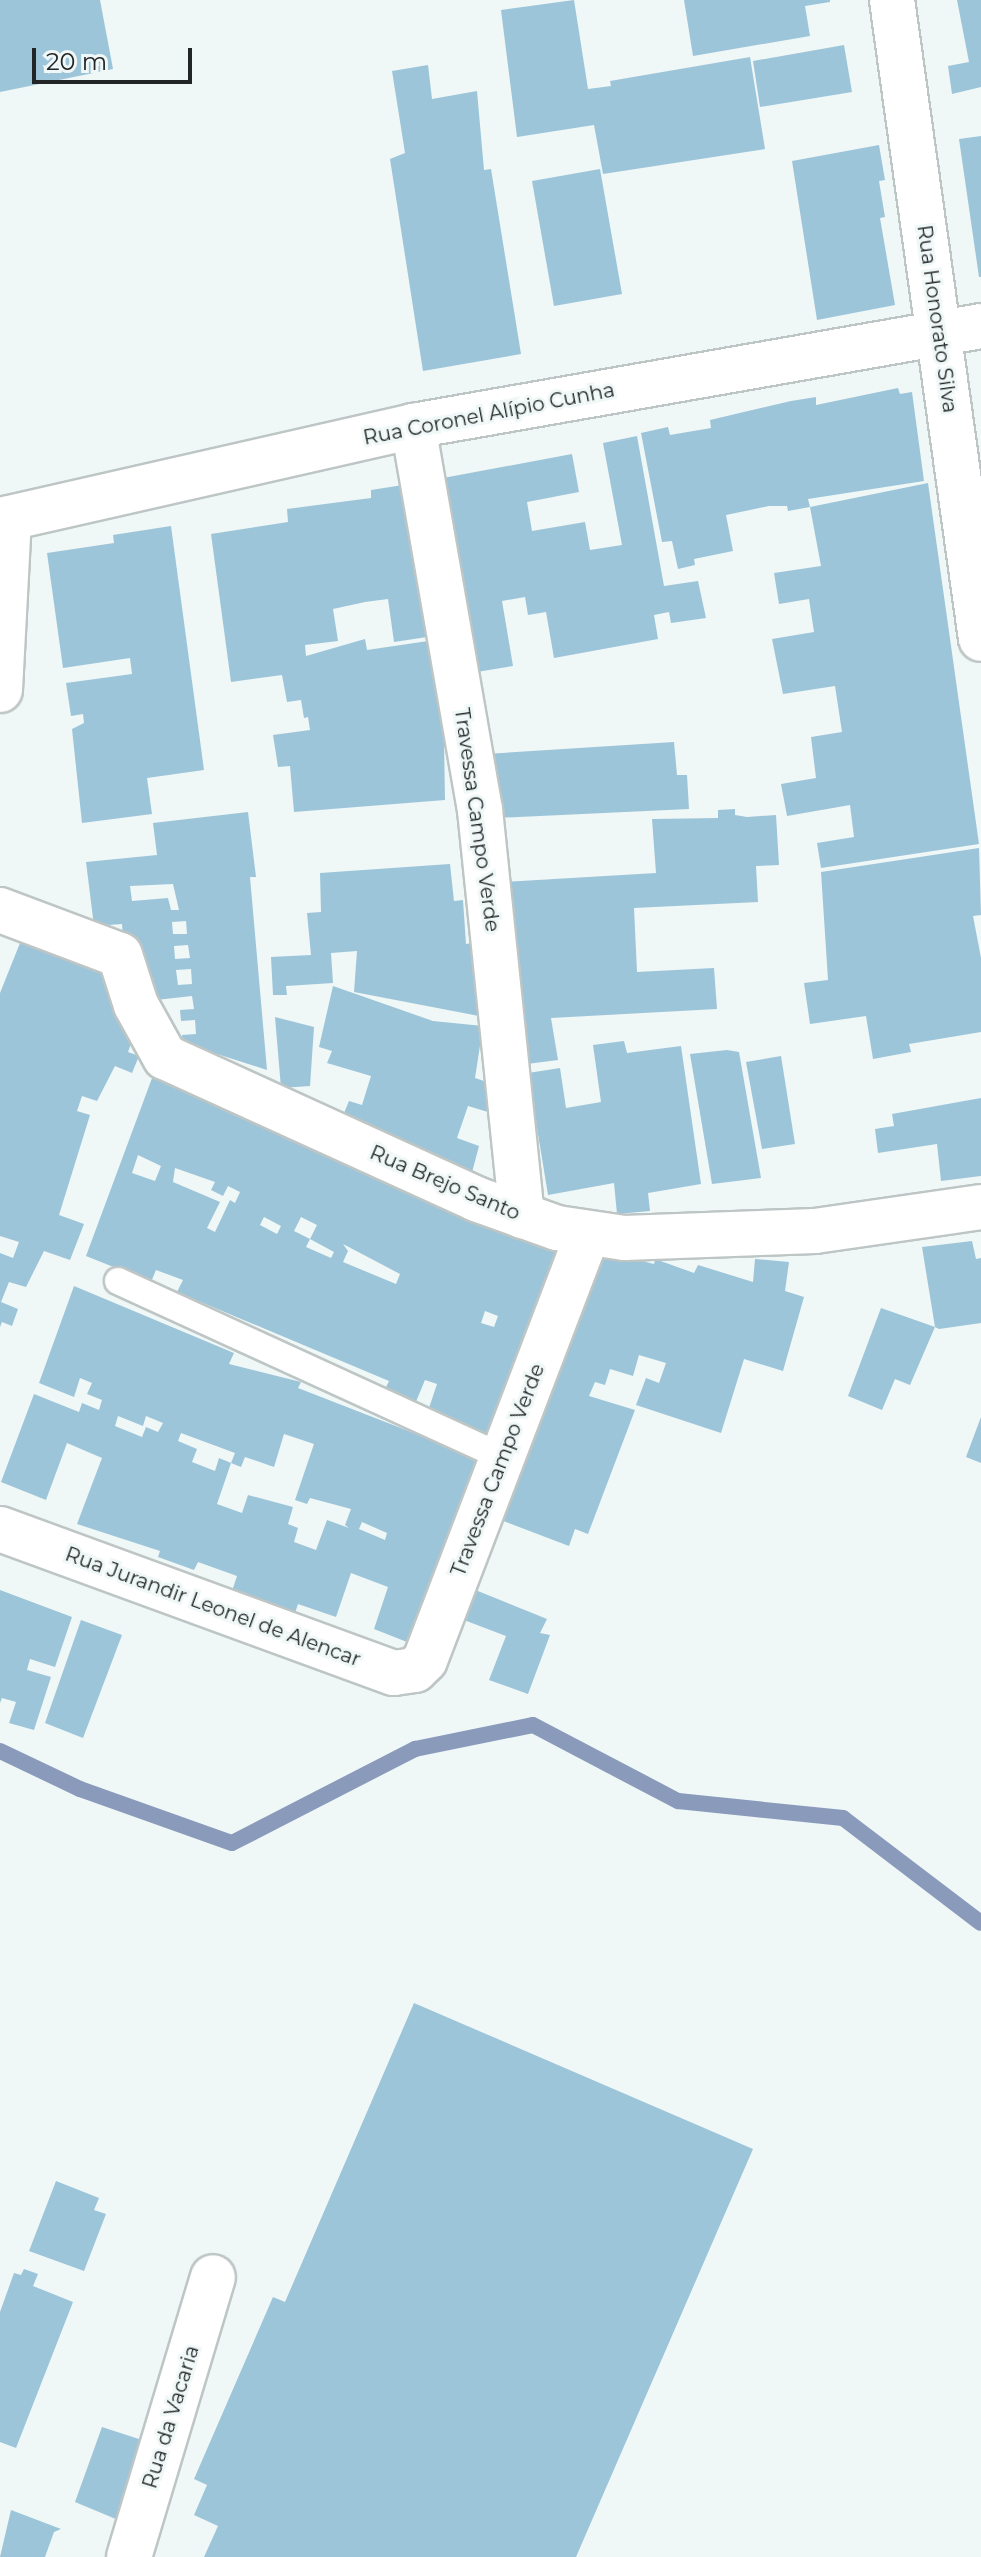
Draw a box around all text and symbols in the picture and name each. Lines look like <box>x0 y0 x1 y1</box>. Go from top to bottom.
scale bar <box>36 32 196 82</box>
text: 20 m <box>46 47 107 76</box>
street label: Rua Honorato Silva <box>912 223 962 415</box>
street label: Rua Coronel Alípio Cunha <box>361 378 617 450</box>
street label: Travessa Campo Verde <box>449 706 505 934</box>
street label: Rua Brejo Santo <box>366 1141 524 1225</box>
street label: Travessa Campo Verde <box>446 1360 550 1580</box>
street label: Rua Jurandir Leonel de Alencar <box>62 1542 364 1672</box>
street label: Rua da Vacaria <box>138 2343 204 2491</box>

